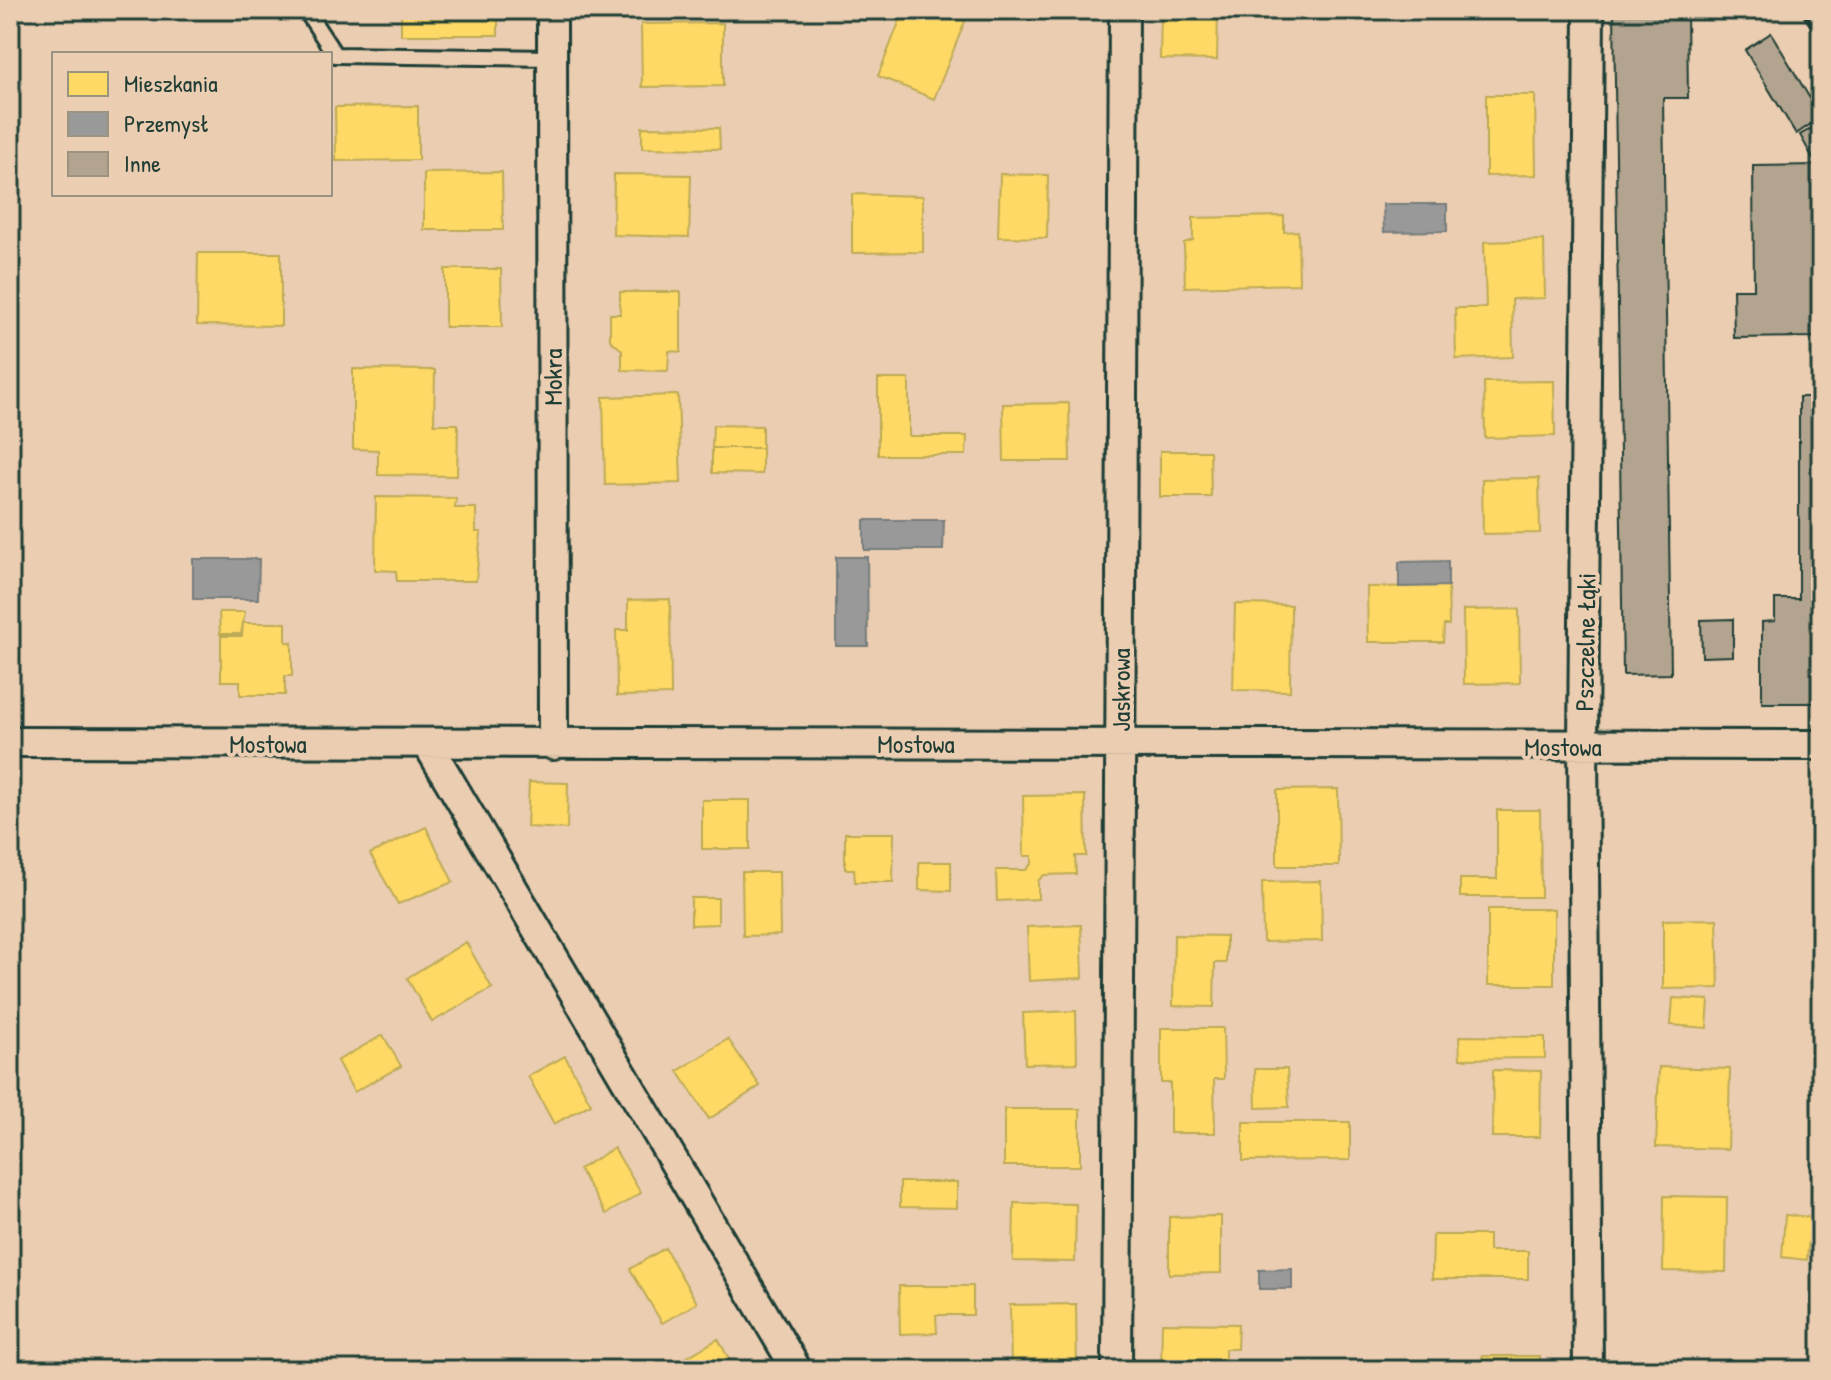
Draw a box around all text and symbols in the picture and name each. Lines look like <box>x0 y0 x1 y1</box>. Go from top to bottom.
legend <box>52 52 332 196</box>
text: Mieszkania <box>124 67 218 99</box>
text: Przemysł <box>124 107 209 139</box>
text: Inne <box>124 147 161 179</box>
street label: Mokra <box>535 349 570 405</box>
street label: Pszczelne Łąki <box>1566 572 1604 712</box>
street label: Jaskrowa <box>1103 648 1138 732</box>
street label: Mostowa <box>229 726 307 761</box>
street label: Mostowa <box>877 726 955 761</box>
street label: Mostowa <box>1524 729 1602 764</box>

